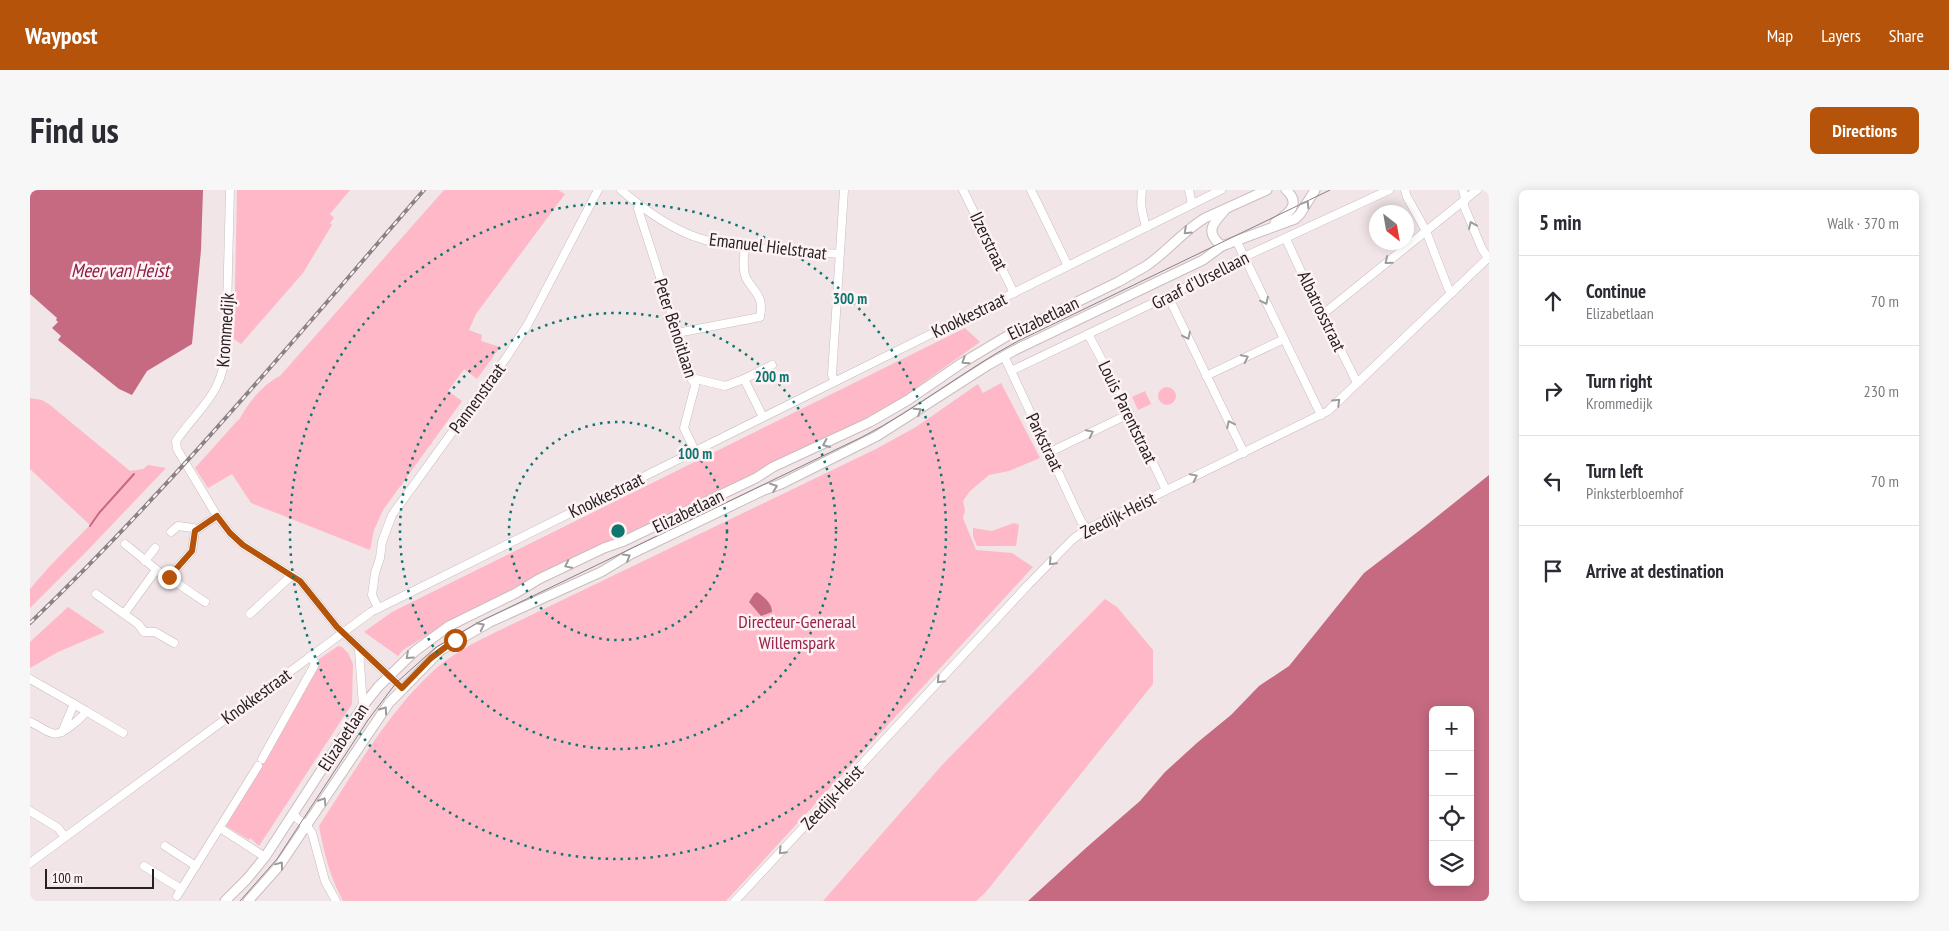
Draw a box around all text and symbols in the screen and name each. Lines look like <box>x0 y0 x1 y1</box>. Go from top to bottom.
text: Waypost <box>25 20 98 51</box>
text: Map <box>1767 24 1793 47</box>
text: Layers <box>1821 24 1861 47</box>
text: Share <box>1889 24 1924 47</box>
text: Find us <box>30 107 119 153</box>
button: Directions <box>1810 107 1919 154</box>
one-way arrow <box>1300 200 1310 209</box>
north arrow <box>1369 205 1414 250</box>
street label: IJzerstraat <box>965 208 1013 274</box>
text: 5 min <box>1539 209 1581 236</box>
text: Walk · 370 m <box>1827 213 1899 233</box>
one-way arrow <box>1467 221 1478 230</box>
one-way arrow <box>1184 225 1193 234</box>
street label: Emanuel Hielstraat <box>708 227 828 265</box>
street label: Graaf d'Ursellaan <box>1147 246 1253 314</box>
one-way arrow <box>1385 256 1394 265</box>
water label: Meer van Heist <box>71 258 172 282</box>
street label: Albatrosstraat <box>1293 267 1351 355</box>
street label: Peter Benoitlaan <box>649 275 703 381</box>
text: Continue <box>1586 279 1646 303</box>
street label: Knokkestraat <box>928 287 1010 343</box>
icon: ahead <box>1539 287 1567 315</box>
text: 300 m <box>833 289 867 308</box>
street label: Elizabetlaan <box>1004 291 1082 345</box>
text: 70 m <box>1871 291 1899 311</box>
street label: Krommedijk <box>211 292 239 368</box>
one-way arrow <box>1259 296 1270 305</box>
text: Elizabetlaan <box>1586 303 1654 323</box>
one-way arrow <box>1181 331 1191 340</box>
one-way arrow <box>1240 353 1249 364</box>
one-way arrow <box>961 354 970 364</box>
street label: Louis Parentstraat <box>1093 357 1163 467</box>
street label: Pannenstraat <box>444 358 510 438</box>
text: 200 m <box>755 367 789 386</box>
text: Turn right <box>1586 369 1652 393</box>
icon: right <box>1539 377 1567 405</box>
text: 230 m <box>1864 381 1899 401</box>
text: Krommedijk <box>1586 393 1652 413</box>
one-way arrow <box>1331 399 1340 408</box>
one-way arrow <box>912 408 921 418</box>
street label: Parkstraat <box>1021 409 1069 475</box>
one-way arrow <box>1225 420 1236 429</box>
one-way arrow <box>1085 429 1094 439</box>
one-way arrow <box>822 438 831 448</box>
text: 100 m <box>678 444 712 463</box>
text: Turn left <box>1586 459 1643 483</box>
street label: Knokkestraat <box>565 467 647 523</box>
icon: left <box>1539 467 1567 495</box>
text: 70 m <box>1871 471 1899 491</box>
one-way arrow <box>1189 473 1198 483</box>
one-way arrow <box>769 482 778 493</box>
text: Pinksterbloemhof <box>1586 483 1683 503</box>
street label: Elizabetlaan <box>649 484 727 538</box>
street label: Zeedijk-Heist <box>1077 486 1159 544</box>
centre of rings <box>609 522 627 540</box>
one-way arrow <box>622 553 631 563</box>
one-way arrow <box>1048 556 1057 565</box>
icon: arrive <box>1539 557 1567 585</box>
one-way arrow <box>564 558 573 569</box>
text: Arrive at destination <box>1586 559 1724 583</box>
route end <box>158 566 181 589</box>
park label: Directeur-Generaal Willemspark <box>738 610 856 654</box>
one-way arrow <box>476 622 485 632</box>
route start <box>444 629 467 652</box>
one-way arrow <box>406 650 415 659</box>
street label: Knokkestraat <box>217 663 295 729</box>
one-way arrow <box>937 674 946 683</box>
street label: Elizabetlaan <box>313 699 373 775</box>
one-way arrow <box>378 706 387 716</box>
map controls <box>1429 706 1474 886</box>
button: + <box>1429 706 1474 751</box>
button: − <box>1429 751 1474 796</box>
street label: Zeedijk-Heist <box>796 759 868 834</box>
button: locate <box>1429 796 1474 841</box>
one-way arrow <box>317 797 327 806</box>
button: layers <box>1429 841 1474 886</box>
one-way arrow <box>779 845 788 854</box>
one-way arrow <box>274 862 282 871</box>
scale bar <box>45 866 154 889</box>
text: 100 m <box>52 869 83 887</box>

